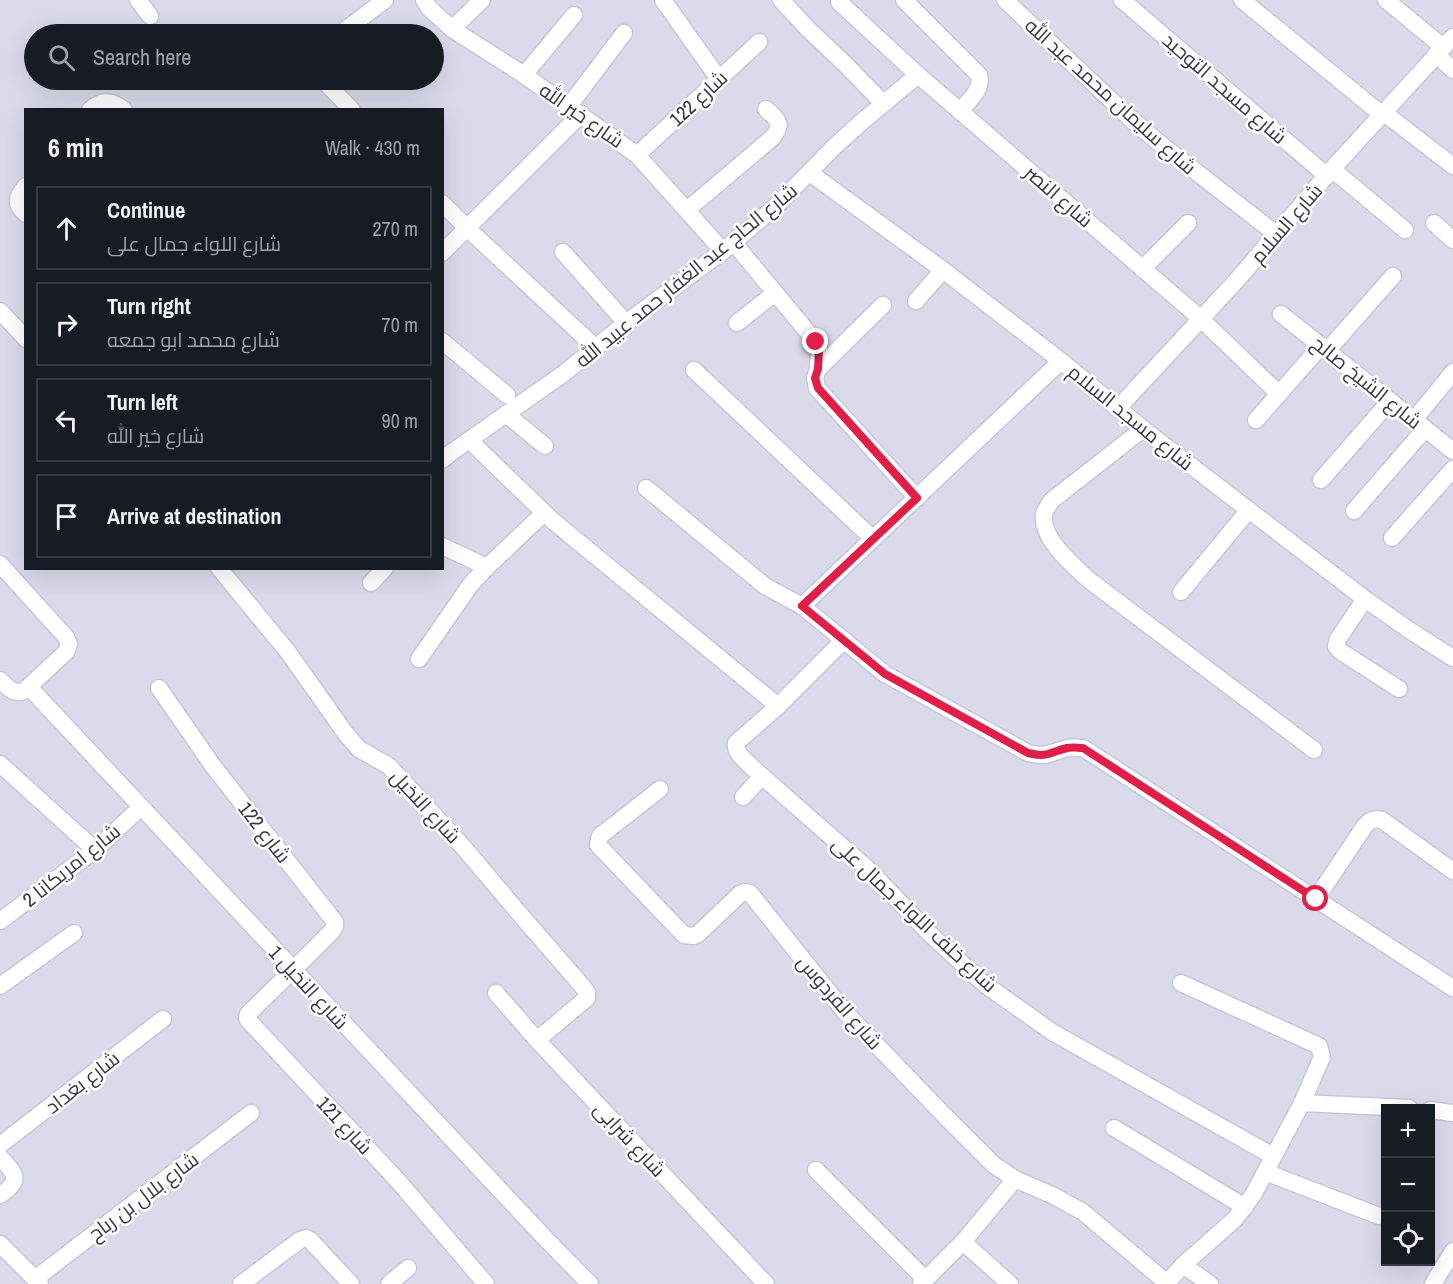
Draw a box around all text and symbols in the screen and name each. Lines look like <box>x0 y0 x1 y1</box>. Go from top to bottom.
street label: شارع سليمان محمد عبد الله <box>1019 12 1203 181</box>
search box <box>24 24 444 90</box>
street label: شارع مسجد التوحيد <box>1156 26 1293 150</box>
icon: search <box>45 41 78 74</box>
text: Search here <box>93 42 191 72</box>
street label: شارع 122 <box>663 64 734 133</box>
street label: شارع خير الله <box>534 76 630 155</box>
text: 6 min <box>48 130 104 165</box>
text: Walk · 430 m <box>325 134 420 161</box>
street label: شارع النصر <box>1018 158 1099 234</box>
street label: شارع الحاج عبد الغفار حمد عبيد الله <box>569 177 803 374</box>
street label: شارع السلام <box>1244 177 1329 269</box>
text: Continue <box>107 195 185 225</box>
icon: ahead <box>50 212 83 245</box>
text: 270 m <box>372 215 418 242</box>
text: شارع اللواء جمال على <box>107 230 281 257</box>
text: Turn right <box>107 291 191 321</box>
icon: right <box>50 308 83 341</box>
text: 70 m <box>382 311 418 338</box>
text: شارع محمد ابو جمعه <box>107 326 280 353</box>
route end <box>802 328 828 354</box>
street label: شارع الشيخ صالح <box>1306 329 1428 436</box>
street label: شارع مسجد السلام <box>1062 358 1200 477</box>
text: Turn left <box>107 387 178 417</box>
icon: left <box>50 404 83 437</box>
text: 90 m <box>382 407 418 434</box>
text: شارع خير الله <box>107 422 204 449</box>
icon: arrive <box>50 500 83 533</box>
text: Arrive at destination <box>107 501 281 531</box>
street label: شارع النخيل <box>384 763 467 850</box>
street label: شارع 122 <box>232 796 297 869</box>
street label: شارع امريكانا 2 <box>16 817 126 914</box>
street label: شارع خلف اللواء جمال على <box>826 830 1004 999</box>
route start <box>1302 885 1328 911</box>
street label: شارع النخيل 1 <box>262 939 355 1036</box>
street label: شارع الفردوس <box>790 949 889 1056</box>
street label: شارع بغداد <box>39 1045 125 1120</box>
street label: شارع 121 <box>310 1090 379 1161</box>
street label: شارع شرابى <box>587 1095 672 1183</box>
map controls <box>1381 1104 1435 1266</box>
button: + <box>1381 1104 1435 1158</box>
street label: شارع بلال بن رباح <box>82 1146 204 1247</box>
button: − <box>1381 1158 1435 1212</box>
button: locate <box>1381 1212 1435 1266</box>

